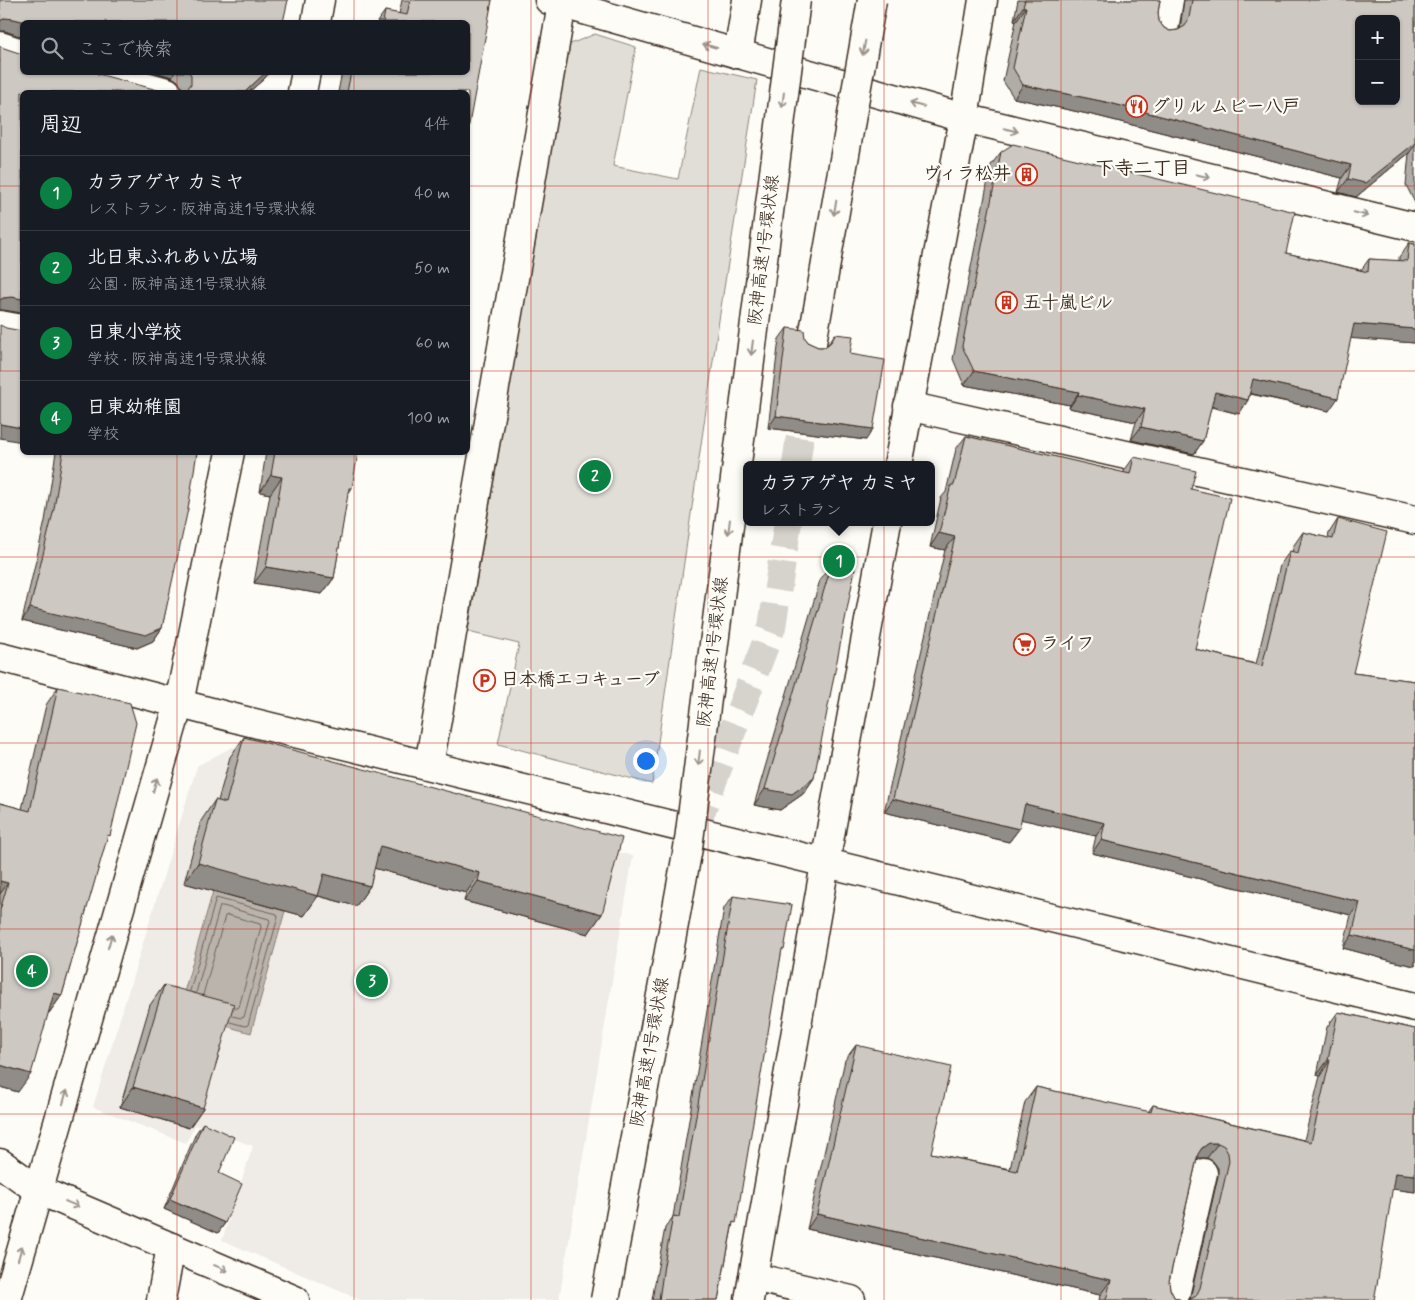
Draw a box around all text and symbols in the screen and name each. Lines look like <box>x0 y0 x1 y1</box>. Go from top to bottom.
map controls <box>1355 15 1400 105</box>
button: + <box>1355 15 1400 60</box>
search box <box>20 20 470 75</box>
icon: search <box>38 34 66 62</box>
text: ここで検索 <box>78 37 173 62</box>
one-way arrow <box>858 40 868 56</box>
one-way arrow <box>703 41 719 51</box>
button: − <box>1355 60 1400 105</box>
one-way arrow <box>778 92 788 108</box>
restaurant icon: グリル ムビー八戸 <box>1124 95 1148 119</box>
place label: グリル ムビー八戸 <box>1152 95 1300 119</box>
one-way arrow <box>909 100 925 109</box>
text: 周辺 <box>40 111 82 139</box>
text: 4件 <box>425 114 450 135</box>
one-way arrow <box>1003 126 1019 135</box>
district label: 下寺二丁目 <box>1095 156 1191 181</box>
place label: ヴィラ松井 <box>923 162 1011 186</box>
building icon: ヴィラ松井 <box>1015 162 1039 186</box>
text: カラアゲヤ カミヤ <box>87 170 245 195</box>
one-way arrow <box>1195 172 1211 181</box>
street label: 阪神高速1号環状線 <box>743 173 785 327</box>
text: 1 <box>52 183 60 204</box>
text: 40 m <box>414 183 450 204</box>
text: レストラン · 阪神高速1号環状線 <box>87 199 316 220</box>
one-way arrow <box>830 200 840 216</box>
one-way arrow <box>1353 210 1369 219</box>
text: 北日東ふれあい広場 <box>87 245 258 270</box>
text: 2 <box>52 258 60 279</box>
text: 50 m <box>414 258 450 279</box>
text: 公園 · 阪神高速1号環状線 <box>87 274 266 295</box>
building icon: 五十嵐ビル <box>995 291 1019 315</box>
place label: 五十嵐ビル <box>1023 291 1113 315</box>
text: 日東小学校 <box>87 320 182 345</box>
text: 3 <box>52 333 60 354</box>
text: 60 m <box>416 333 450 354</box>
one-way arrow <box>746 340 756 356</box>
text: 学校 · 阪神高速1号環状線 <box>87 349 266 370</box>
text: 日東幼稚園 <box>87 395 182 420</box>
text: 4 <box>51 408 61 429</box>
text: 100 m <box>407 408 450 429</box>
text: 学校 <box>87 424 119 445</box>
pin: 2 <box>579 457 611 495</box>
popup <box>743 461 935 526</box>
text: カラアゲヤ カミヤ <box>760 471 918 496</box>
text: レストラン <box>760 500 842 521</box>
one-way arrow <box>724 519 734 535</box>
pin: 1 <box>823 542 855 580</box>
street label: 阪神高速1号環状線 <box>692 575 734 729</box>
supermarket icon: ライフ <box>1013 632 1037 656</box>
place label: ライフ <box>1041 632 1095 656</box>
parking icon: 日本橋エコキューブ <box>473 668 497 692</box>
place label: 日本橋エコキューブ <box>501 668 660 692</box>
your location <box>633 748 659 774</box>
one-way arrow <box>694 749 704 765</box>
one-way arrow <box>151 777 161 793</box>
one-way arrow <box>106 933 116 949</box>
pin: 4 <box>16 952 48 990</box>
pin: 3 <box>356 962 388 1000</box>
street label: 阪神高速1号環状線 <box>625 975 675 1129</box>
one-way arrow <box>61 1089 71 1105</box>
one-way arrow <box>64 1200 79 1210</box>
one-way arrow <box>16 1246 26 1262</box>
one-way arrow <box>214 1265 229 1274</box>

